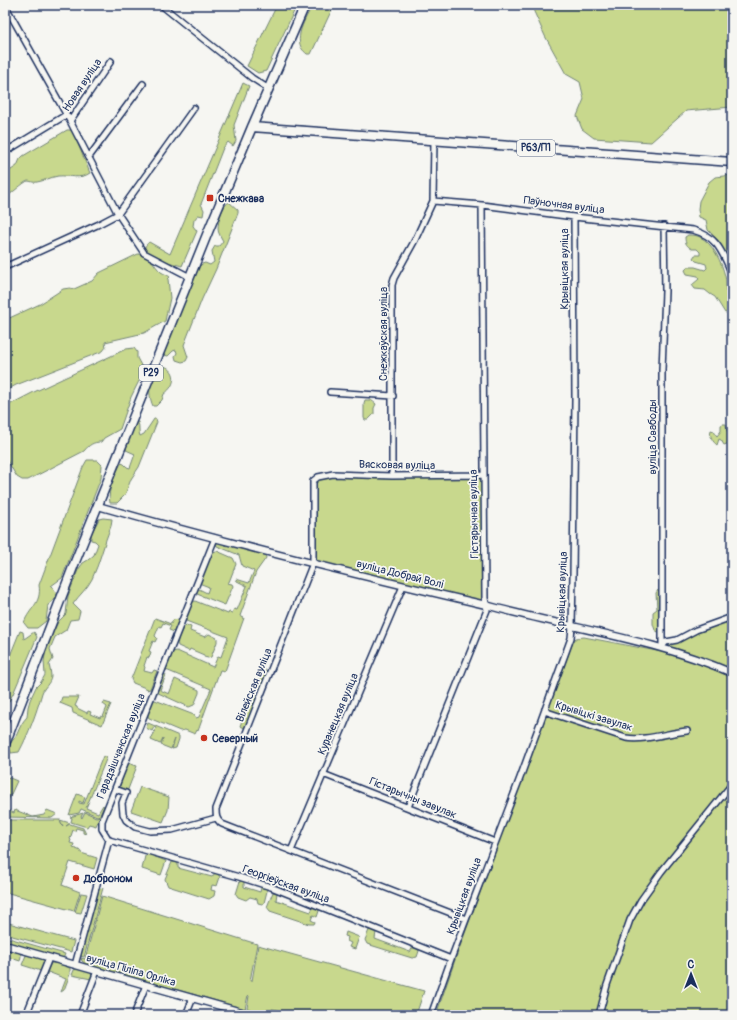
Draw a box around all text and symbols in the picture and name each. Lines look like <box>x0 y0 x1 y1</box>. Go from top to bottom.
street label: Новая вуліца <box>60 56 104 114</box>
road number: Р63/П1 <box>517 140 555 156</box>
place label: Снежкава <box>218 192 264 205</box>
marker: Снежкава <box>205 193 215 203</box>
street label: Паўночная вуліца <box>523 194 605 216</box>
street label: Крывіцкая вуліца <box>558 228 571 310</box>
street label: Снежкаўская вуліца <box>377 287 390 381</box>
road number: Р29 <box>139 365 163 381</box>
street label: вуліца Свабоды <box>646 399 659 475</box>
street label: Вясковая вуліца <box>359 458 435 472</box>
street label: Гістарычная вуліца <box>467 469 481 559</box>
street label: Крывіцкая вуліца <box>554 551 570 633</box>
street label: вуліца Добрай Волі <box>355 557 445 591</box>
street label: Вілейская вуліца <box>233 646 275 724</box>
street label: Куранецкая вуліца <box>315 671 361 757</box>
street label: Гарадзішчанская вуліца <box>94 691 148 801</box>
street label: Крывіцкі завулак <box>554 698 634 734</box>
place label: Северный <box>212 732 258 745</box>
marker: Северный <box>199 733 209 743</box>
street label: Гістарычны завулак <box>367 775 459 822</box>
street label: Крывіцкая вуліца <box>444 856 484 936</box>
street label: Георгіеўская вуліца <box>241 862 331 906</box>
place label: Доброном <box>83 872 133 885</box>
marker: Доброном <box>71 873 81 883</box>
street label: вуліца Піліпа Орліка <box>85 951 177 989</box>
north arrow <box>671 954 711 994</box>
text: С <box>688 958 695 971</box>

